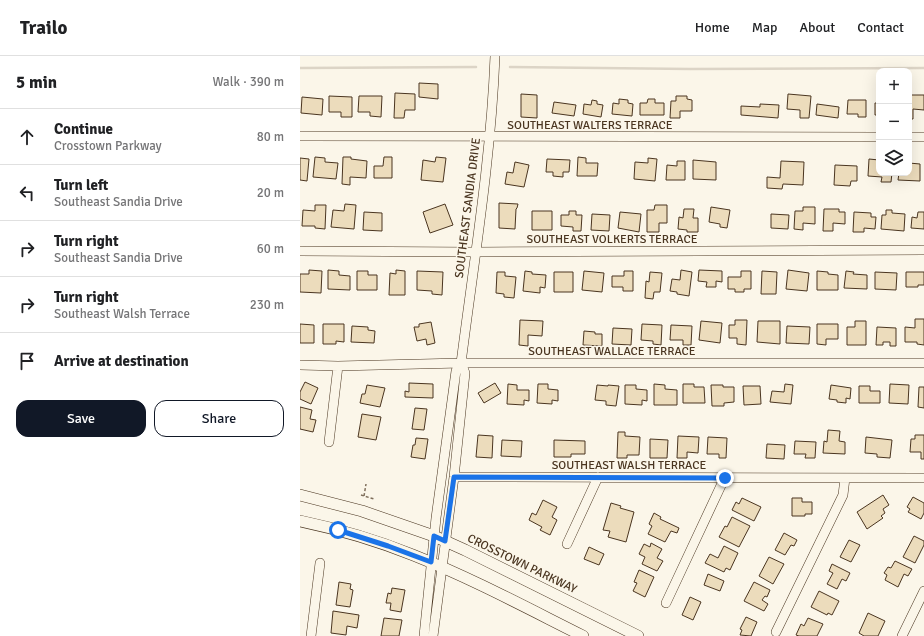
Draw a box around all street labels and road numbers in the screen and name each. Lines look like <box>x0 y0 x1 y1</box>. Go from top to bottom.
street label: SOUTHEAST WALTERS TERRACE <box>507 118 673 133</box>
street label: SOUTHEAST SANDIA DRIVE <box>452 137 484 279</box>
street label: SOUTHEAST VOLKERTS TERRACE <box>527 232 698 247</box>
street label: SOUTHEAST WALLACE TERRACE <box>528 344 696 359</box>
street label: SOUTHEAST WALSH TERRACE <box>552 458 707 473</box>
street label: CROSSTOWN PARKWAY <box>465 531 579 597</box>

